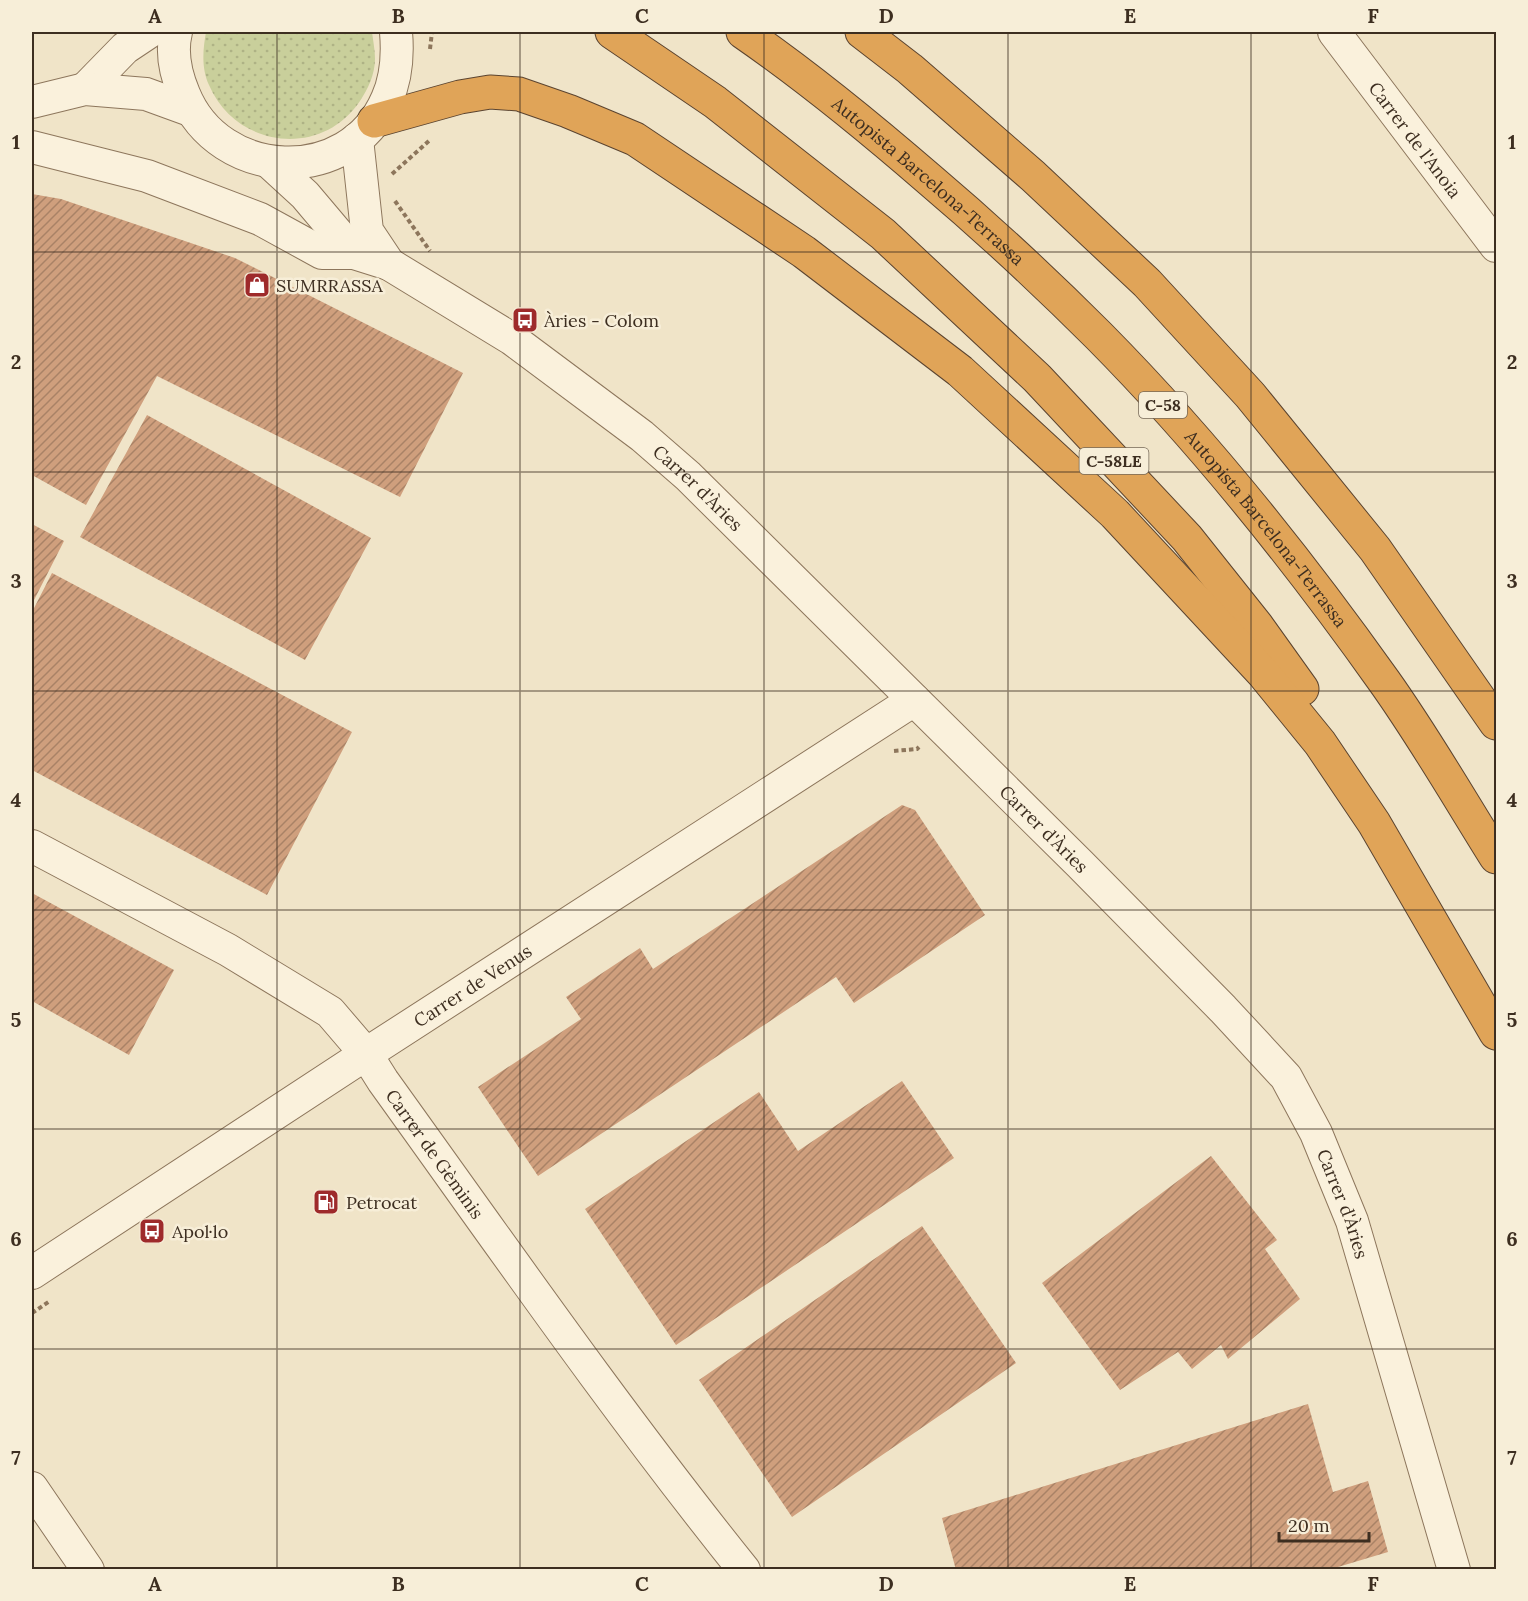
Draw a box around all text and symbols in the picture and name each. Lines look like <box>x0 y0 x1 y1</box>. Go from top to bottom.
text: A <box>148 3 162 28</box>
text: B <box>391 3 405 28</box>
text: C <box>635 3 649 28</box>
text: D <box>878 3 894 28</box>
text: E <box>1124 3 1136 28</box>
text: F <box>1367 3 1379 28</box>
street label: Carrer de l'Anoia <box>1364 77 1467 202</box>
street label: Autopista Barcelona-Terrassa <box>827 91 1030 270</box>
text: 1 <box>12 129 20 154</box>
text: 1 <box>1508 129 1516 154</box>
shop icon: SUMRRASSA <box>242 270 272 300</box>
place label: SUMRRASSA <box>276 274 383 297</box>
bus stop icon: Àries - Colom <box>510 305 540 335</box>
place label: Àries - Colom <box>543 309 659 332</box>
text: 2 <box>11 349 21 374</box>
text: 2 <box>1507 349 1517 374</box>
road number: C-58 <box>1139 392 1187 418</box>
street label: Autopista Barcelona-Terrassa <box>1180 424 1353 632</box>
street label: Carrer d'Àries <box>648 439 748 536</box>
road number: C-58LE <box>1080 448 1148 474</box>
text: 3 <box>10 568 22 593</box>
text: 3 <box>1506 568 1518 593</box>
street label: Carrer d'Àries <box>995 780 1093 877</box>
text: 4 <box>11 787 22 812</box>
text: 4 <box>1507 787 1518 812</box>
street label: Carrer de Venus <box>409 939 536 1032</box>
text: 5 <box>11 1007 22 1032</box>
text: 5 <box>1507 1007 1518 1032</box>
street label: Carrer de Gèminis <box>381 1084 489 1223</box>
street label: Carrer d'Àries <box>1312 1145 1374 1261</box>
fuel station icon: Petrocat <box>311 1187 341 1217</box>
place label: Petrocat <box>346 1191 417 1214</box>
bus stop icon: Apol·lo <box>137 1216 167 1246</box>
place label: Apol·lo <box>171 1220 228 1243</box>
text: 6 <box>10 1226 22 1251</box>
text: 6 <box>1506 1226 1518 1251</box>
text: 7 <box>11 1445 21 1470</box>
text: 7 <box>1507 1445 1517 1470</box>
scale bar <box>1279 1505 1369 1543</box>
text: 20 m <box>1288 1514 1330 1537</box>
text: A <box>148 1571 162 1596</box>
text: B <box>391 1571 405 1596</box>
text: C <box>635 1571 649 1596</box>
text: D <box>878 1571 894 1596</box>
text: E <box>1124 1571 1136 1596</box>
text: F <box>1367 1571 1379 1596</box>

